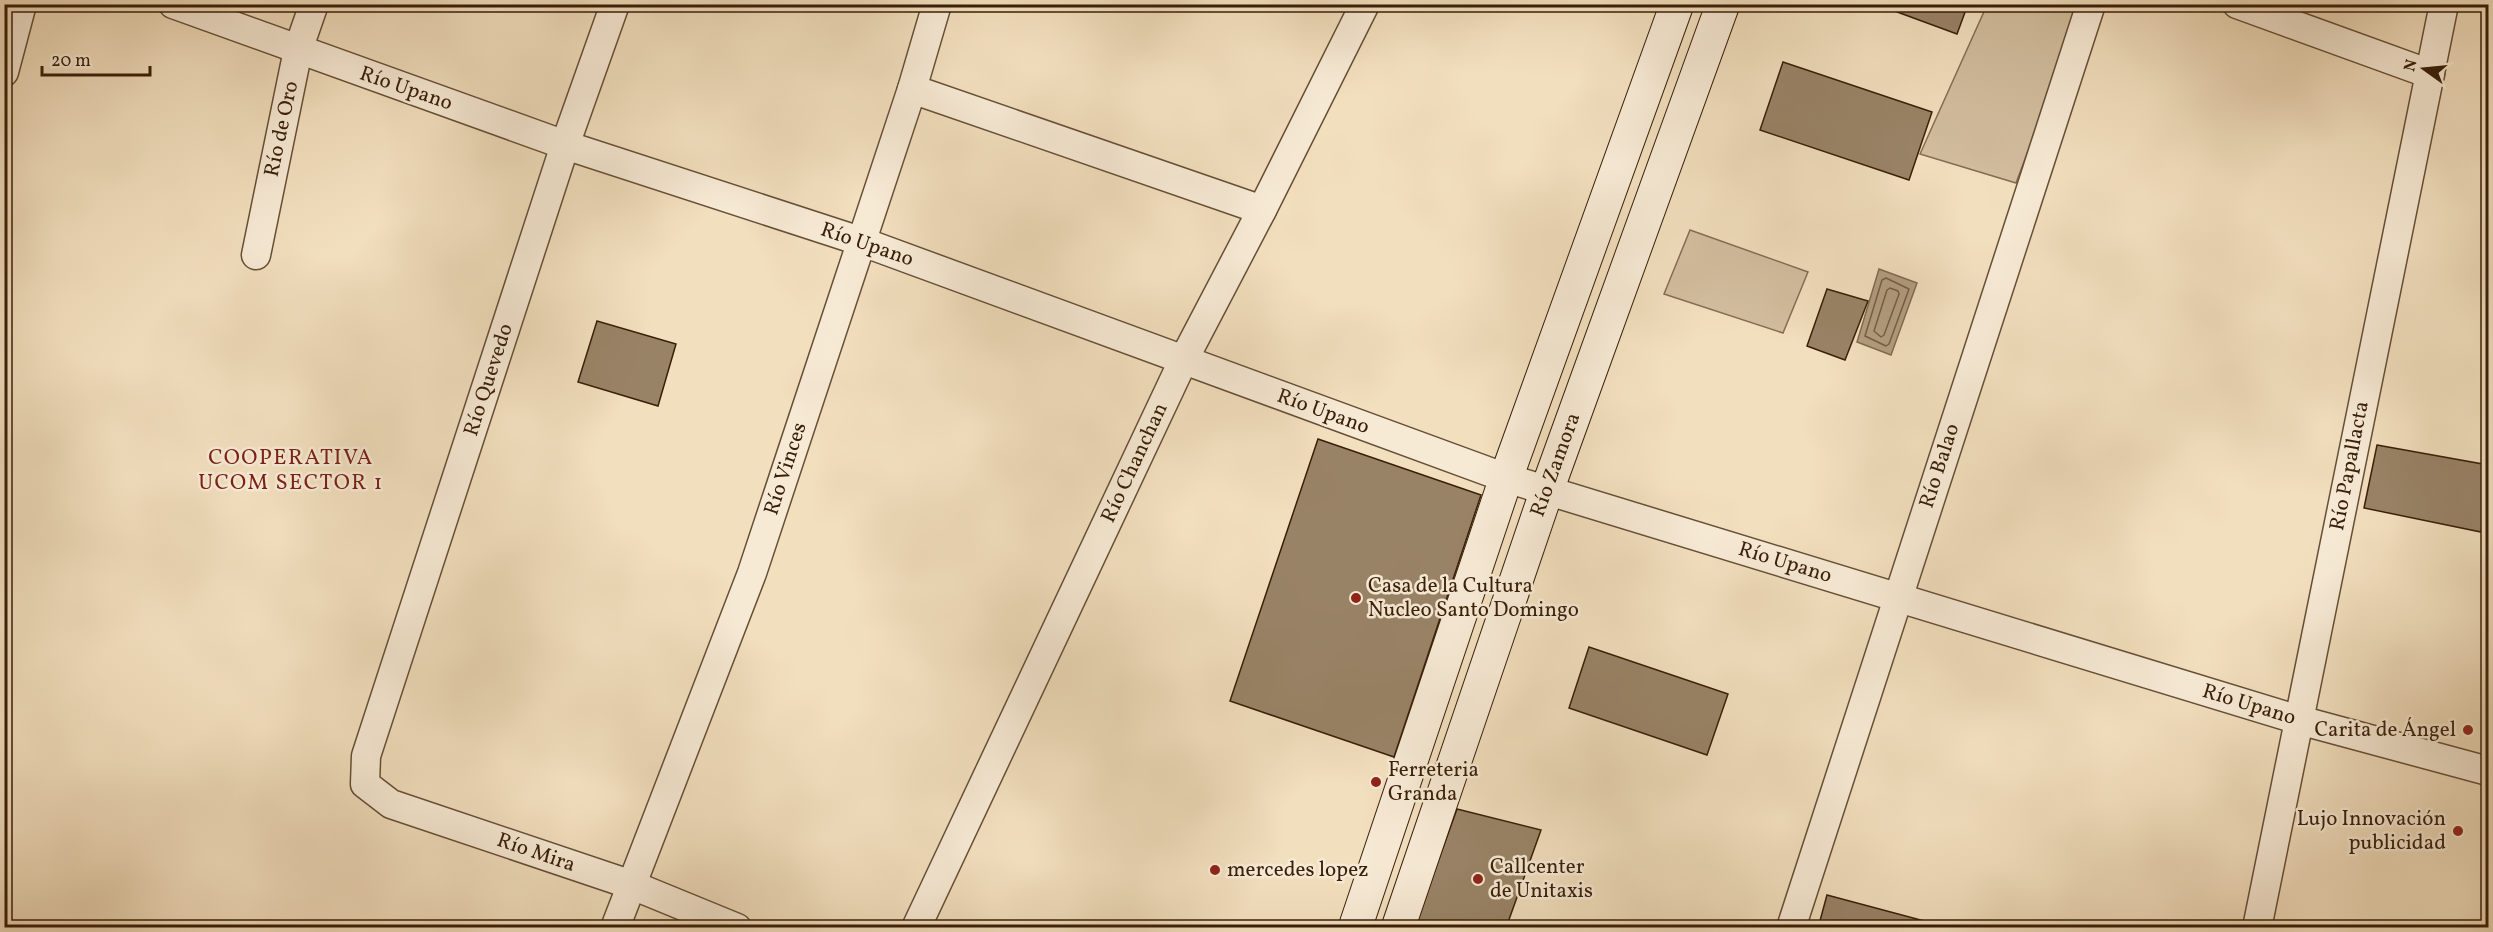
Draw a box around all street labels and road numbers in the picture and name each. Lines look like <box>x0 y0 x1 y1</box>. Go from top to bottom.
street label: Río Upano <box>356 60 456 118</box>
street label: Río de Oro <box>258 78 306 180</box>
street label: Río Upano <box>817 216 917 274</box>
street label: Río Quevedo <box>457 320 521 440</box>
street label: Río Upano <box>1273 382 1373 442</box>
street label: Río Chanchan <box>1094 398 1176 528</box>
street label: Río Papallacta <box>2323 399 2377 533</box>
street label: Río Zamora <box>1524 409 1588 521</box>
street label: Río Vinces <box>757 419 815 519</box>
street label: Río Balao <box>1913 420 1967 512</box>
street label: Río Upano <box>1735 535 1835 591</box>
street label: Río Upano <box>2199 677 2299 733</box>
street label: Río Mira <box>493 826 579 880</box>

